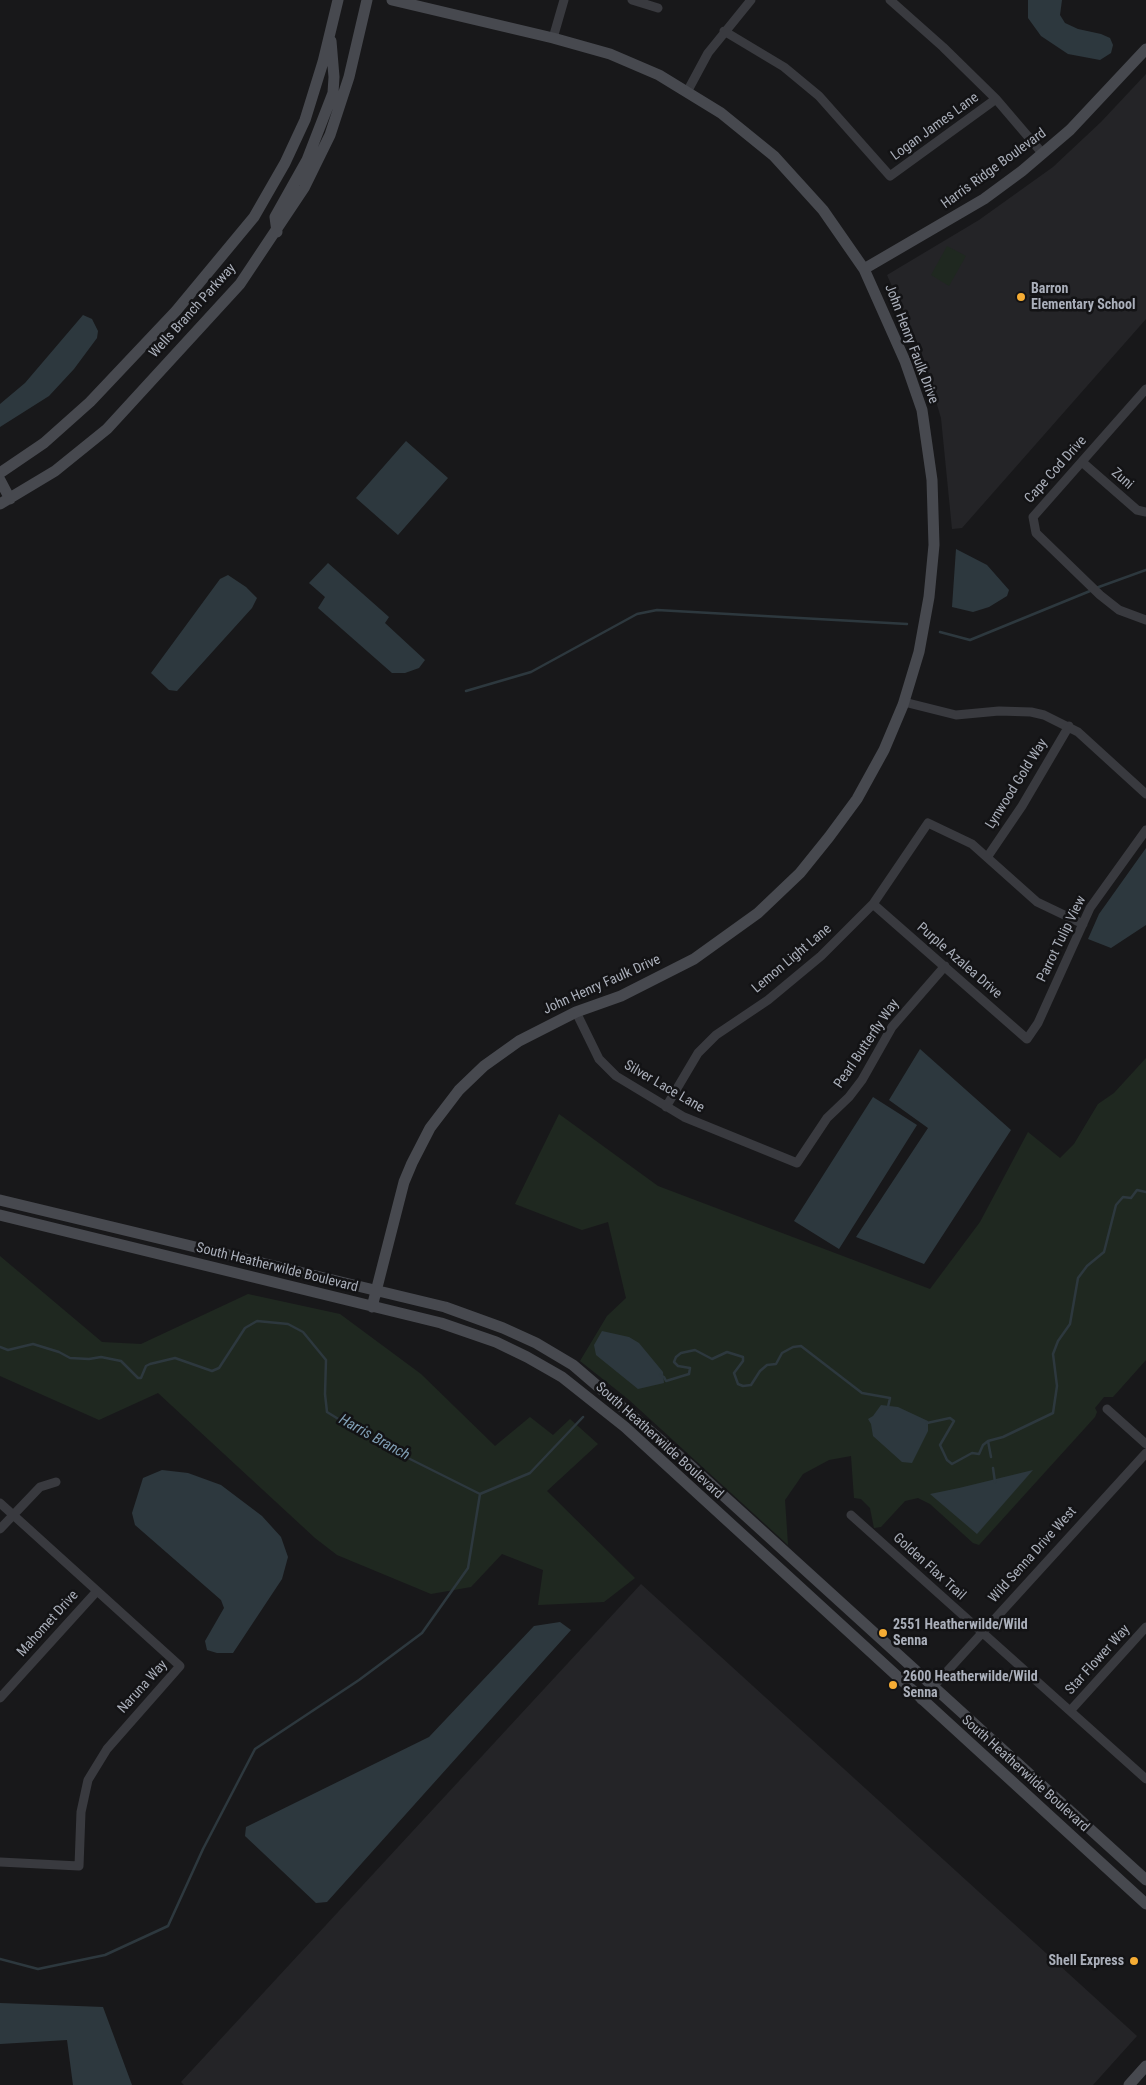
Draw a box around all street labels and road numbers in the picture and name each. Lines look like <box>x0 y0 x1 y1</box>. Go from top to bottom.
street label: Logan James Lane <box>888 90 982 164</box>
street label: Harris Ridge Boulevard <box>938 125 1050 213</box>
street label: Wells Branch Parkway <box>146 260 240 362</box>
street label: John Henry Faulk Drive <box>880 282 942 406</box>
street label: Cape Cod Drive <box>1022 433 1090 507</box>
street label: Zuni <box>1107 465 1137 493</box>
street label: Lynwood Gold Way <box>983 736 1051 832</box>
street label: Parrot Tulip View <box>1034 893 1090 985</box>
street label: Purple Azalea Drive <box>913 919 1005 1003</box>
street label: Lemon Light Lane <box>749 921 835 997</box>
street label: John Henry Faulk Drive <box>541 952 663 1018</box>
street label: Pearl Butterfly Way <box>831 996 903 1092</box>
street label: Silver Lace Lane <box>621 1057 707 1117</box>
street label: South Heatherwilde Boulevard <box>194 1240 360 1296</box>
street label: South Heatherwilde Boulevard <box>592 1379 726 1503</box>
street label: Wild Senna Drive West <box>986 1504 1080 1606</box>
street label: Golden Flax Trail <box>889 1530 969 1604</box>
street label: Mahomet Drive <box>14 1587 82 1661</box>
street label: Star Flower Way <box>1062 1621 1134 1699</box>
street label: Naruna Way <box>115 1657 171 1717</box>
street label: South Heatherwilde Boulevard <box>958 1712 1092 1836</box>

